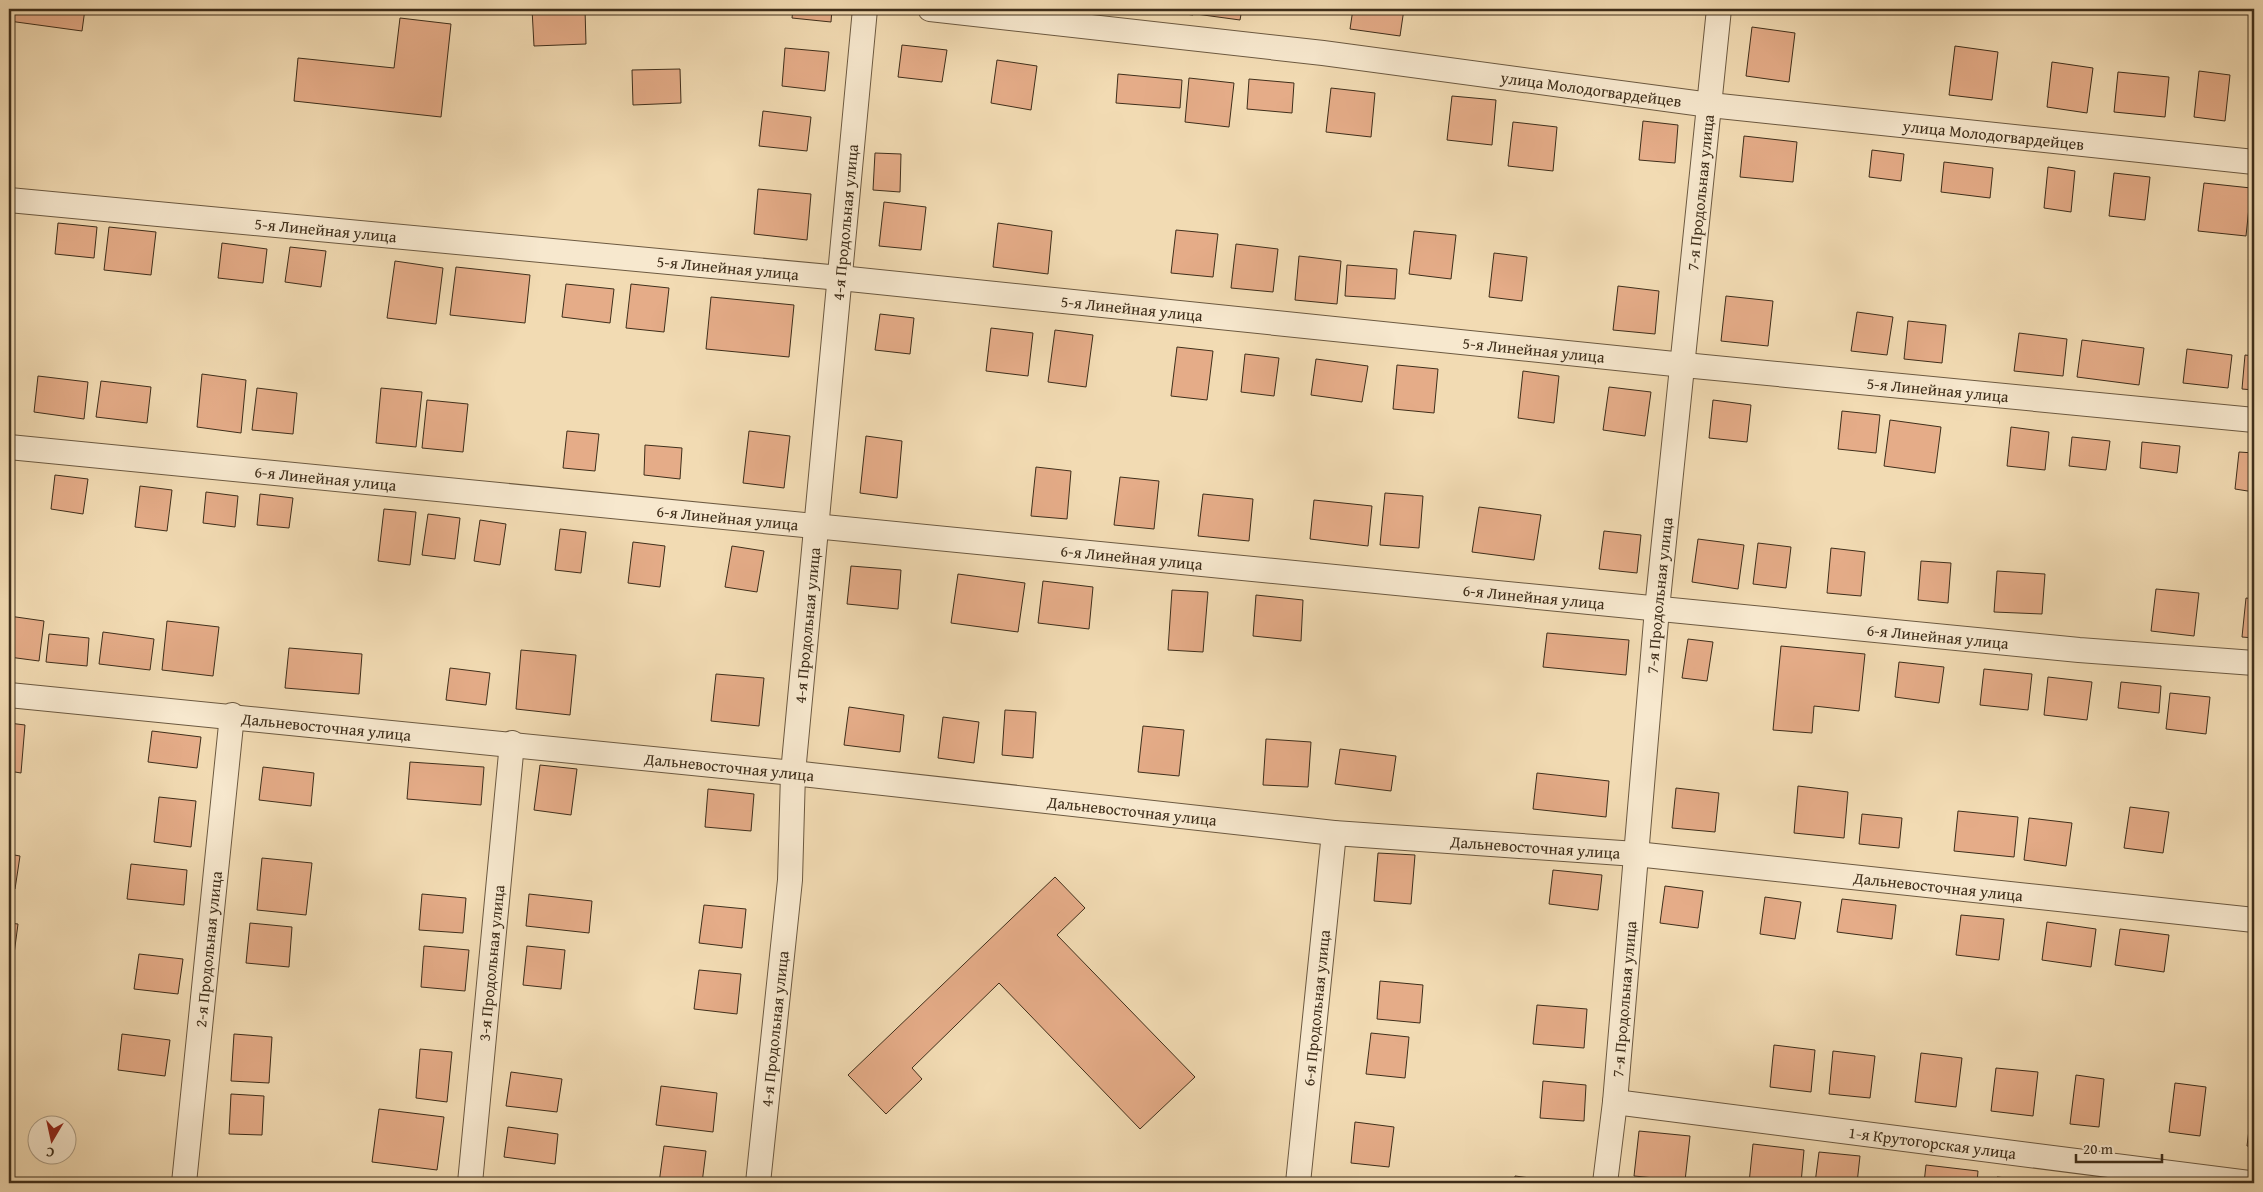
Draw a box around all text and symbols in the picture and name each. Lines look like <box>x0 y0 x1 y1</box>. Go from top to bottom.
street label: улица Молодогвардейцев <box>1498 65 1683 113</box>
street label: 7-я Продольная улица <box>1680 113 1720 272</box>
street label: улица Молодогвардейцев <box>1901 113 2086 156</box>
street label: 4-я Продольная улица <box>826 143 864 301</box>
street label: 5-я Линейная улица <box>253 211 398 248</box>
street label: 5-я Линейная улица <box>656 249 800 286</box>
street label: 5-я Линейная улица <box>1060 289 1204 327</box>
street label: 5-я Линейная улица <box>1462 330 1606 369</box>
street label: 5-я Линейная улица <box>1866 371 2010 408</box>
street label: 6-я Линейная улица <box>253 459 398 497</box>
street label: 6-я Линейная улица <box>655 499 800 536</box>
street label: 7-я Продольная улица <box>1640 516 1678 675</box>
street label: 6-я Линейная улица <box>1059 538 1204 576</box>
street label: 4-я Продольная улица <box>788 546 826 705</box>
street label: 6-я Линейная улица <box>1462 578 1606 615</box>
street label: 6-я Линейная улица <box>1866 617 2010 655</box>
street label: Дальневосточная улица <box>239 706 413 747</box>
street label: Дальневосточная улица <box>643 746 816 787</box>
street label: Дальневосточная улица <box>1045 789 1218 832</box>
street label: Дальневосточная улица <box>1449 829 1621 865</box>
street label: Дальневосточная улица <box>1851 865 2025 907</box>
street label: 2-я Продольная улица <box>188 870 228 1029</box>
street label: 3-я Продольная улица <box>472 883 510 1042</box>
street label: 7-я Продольная улица <box>1605 919 1642 1078</box>
street label: 6-я Продольная улица <box>1296 928 1336 1087</box>
street label: 4-я Продольная улица <box>754 949 794 1108</box>
north arrow <box>28 1114 78 1164</box>
street label: 1-я Крутогорская улица <box>1847 1120 2018 1165</box>
scale bar <box>2076 1132 2162 1164</box>
text: 20 m <box>2083 1138 2114 1159</box>
text: С <box>44 1142 55 1163</box>

